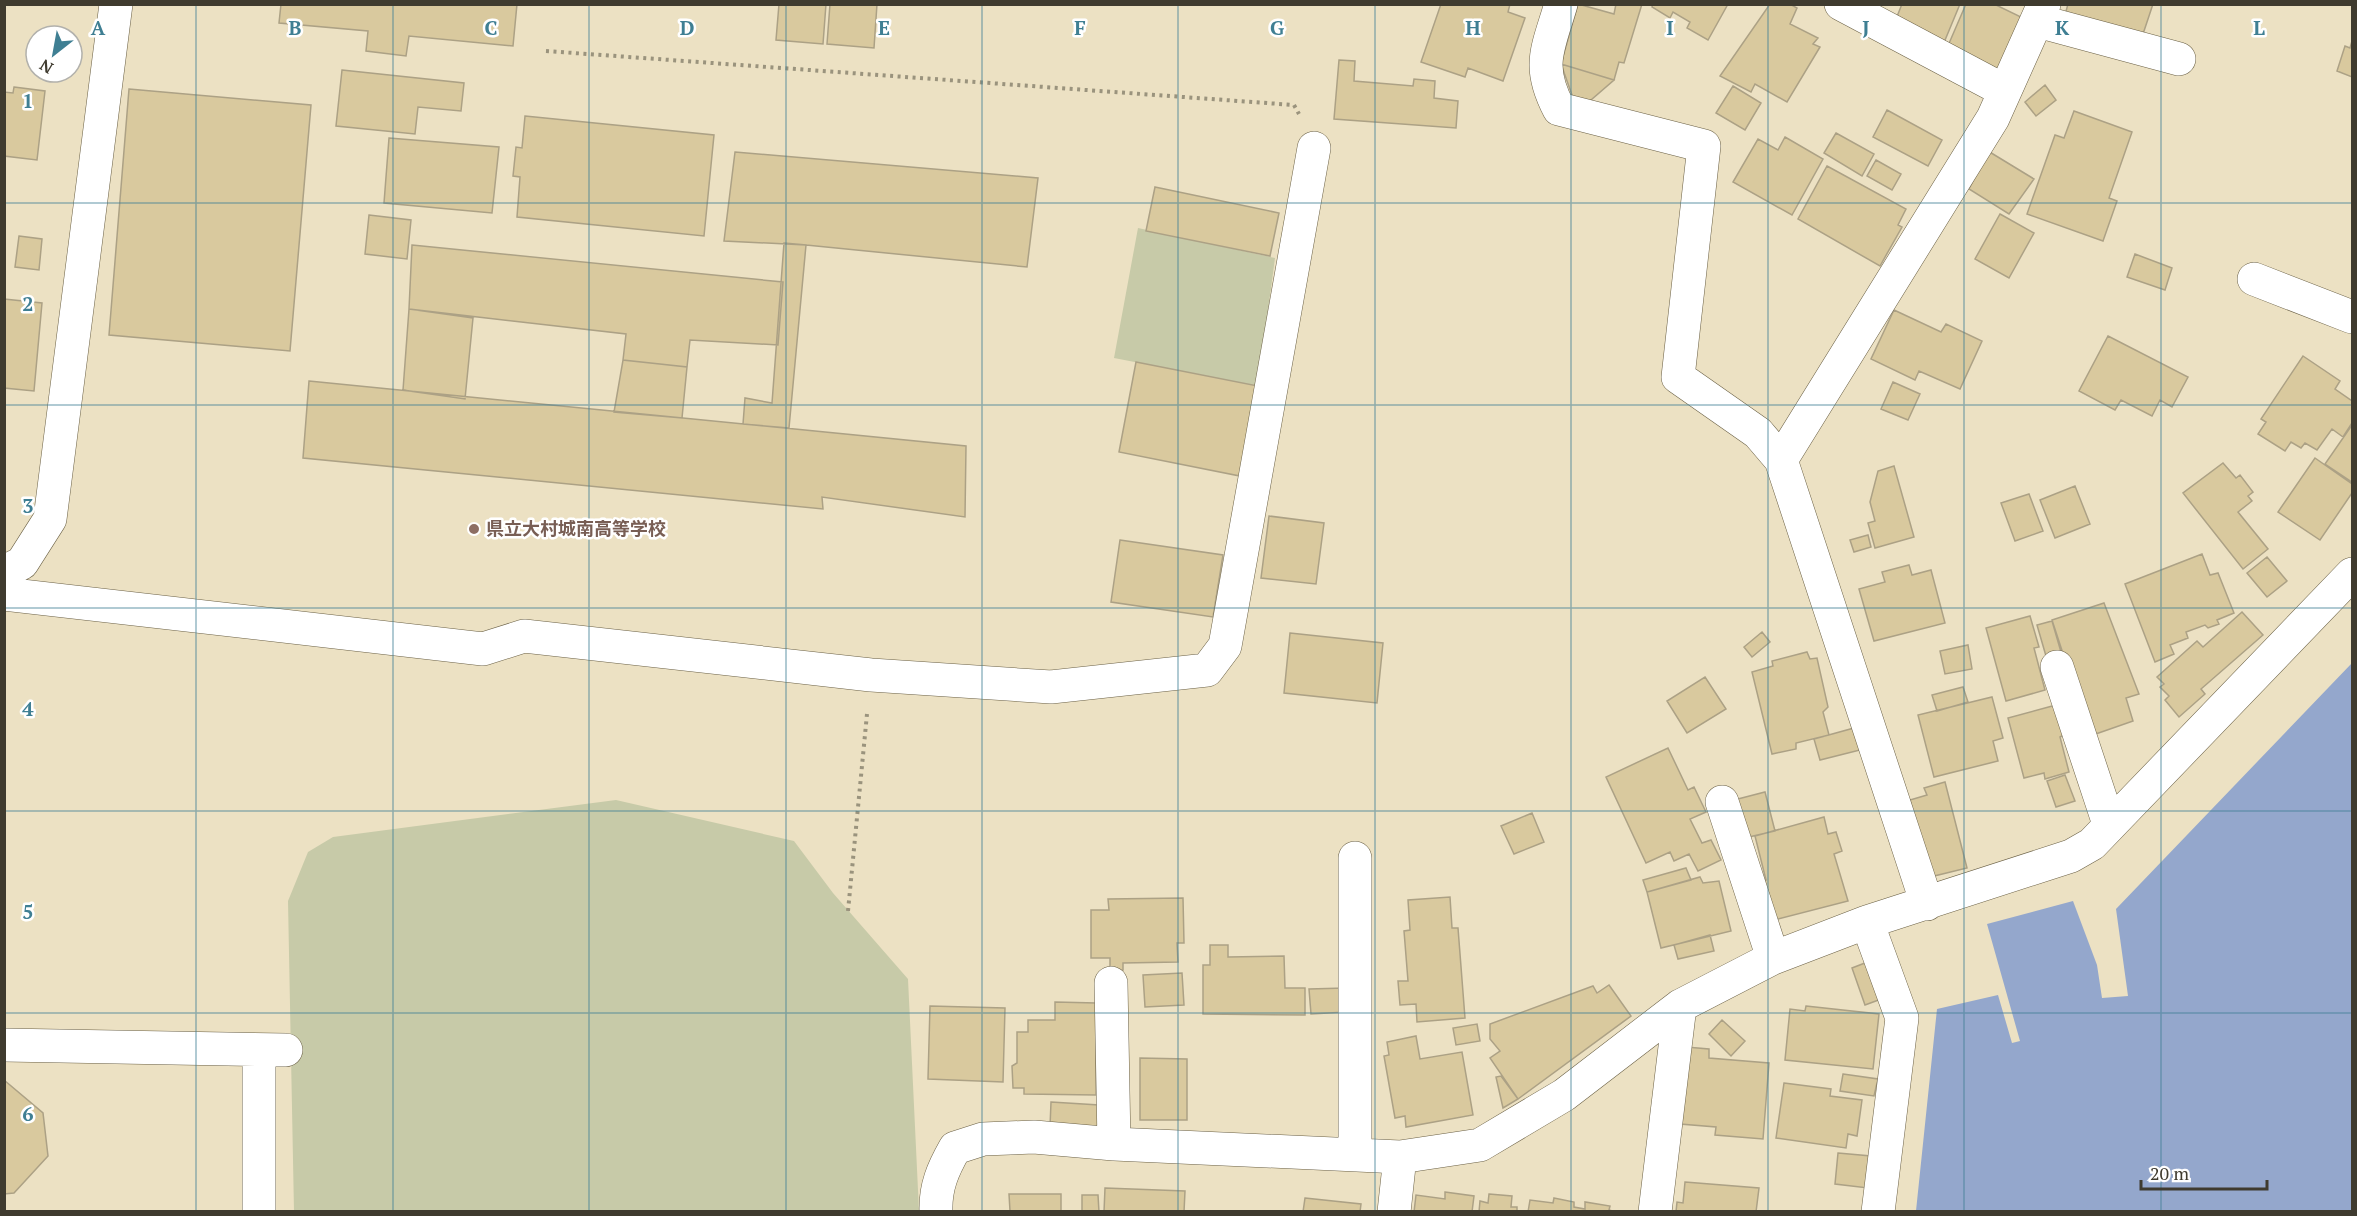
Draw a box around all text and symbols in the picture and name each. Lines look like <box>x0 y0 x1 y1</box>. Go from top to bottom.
text: A <box>91 14 106 41</box>
text: B <box>289 14 302 41</box>
text: C <box>484 14 498 41</box>
text: D <box>680 14 694 41</box>
text: E <box>878 14 890 41</box>
text: F <box>1074 14 1086 41</box>
text: G <box>1270 14 1284 41</box>
text: H <box>1465 14 1481 41</box>
text: I <box>1666 14 1674 41</box>
text: J <box>1862 14 1870 41</box>
text: K <box>2055 14 2070 41</box>
text: L <box>2253 14 2265 41</box>
north arrow <box>24 24 84 84</box>
text: N <box>35 54 57 79</box>
text: 1 <box>22 87 34 114</box>
text: 2 <box>22 290 34 317</box>
text: 3 <box>22 492 34 519</box>
place label: 県立大村城南高等学校 <box>486 516 666 540</box>
marker: 県立大村城南高等学校 <box>467 522 481 536</box>
text: 4 <box>22 695 34 722</box>
text: 5 <box>22 898 34 925</box>
text: 6 <box>22 1100 34 1127</box>
scale bar <box>2141 1153 2267 1191</box>
text: 20 m <box>2150 1161 2190 1185</box>

